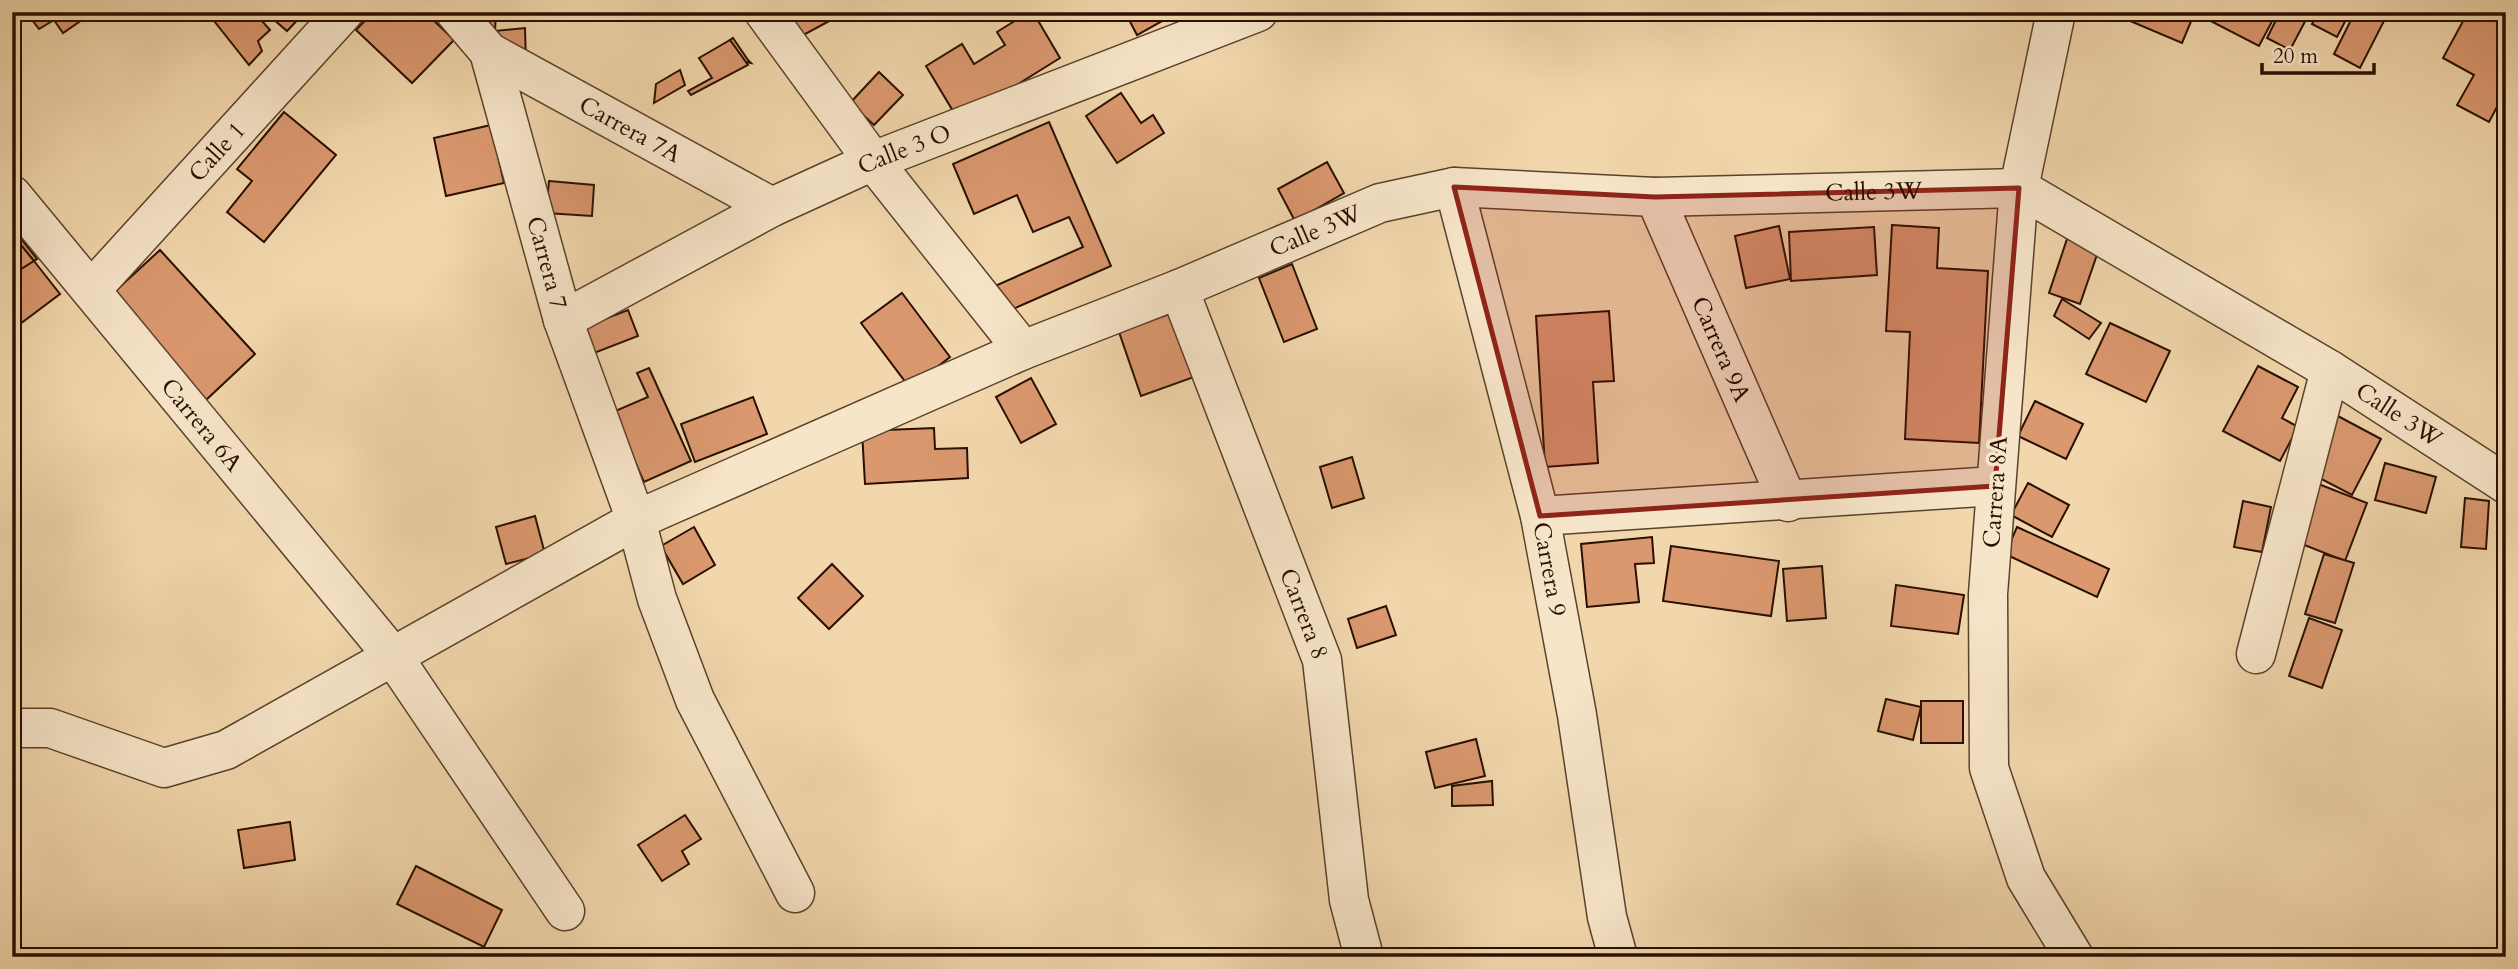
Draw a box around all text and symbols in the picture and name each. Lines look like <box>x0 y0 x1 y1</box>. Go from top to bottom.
scale bar <box>2262 32 2374 76</box>
text: 20 m <box>2273 42 2318 71</box>
street label: Carrera 7A <box>573 88 688 172</box>
street label: Calle 1 <box>181 115 253 189</box>
street label: Calle 3 O <box>852 116 956 183</box>
street label: Calle 3W <box>1825 174 1923 210</box>
street label: Calle 3W <box>1264 197 1367 265</box>
street label: Carrera 7 <box>518 213 575 313</box>
street label: Carrera 9A <box>1683 291 1759 408</box>
street label: Carrera 6A <box>153 371 250 480</box>
street label: Calle 3W <box>2349 375 2449 456</box>
street label: Carrera 8A <box>1975 434 2016 549</box>
street label: Carrera 9 <box>1524 519 1574 619</box>
street label: Carrera 8 <box>1271 564 1336 664</box>

